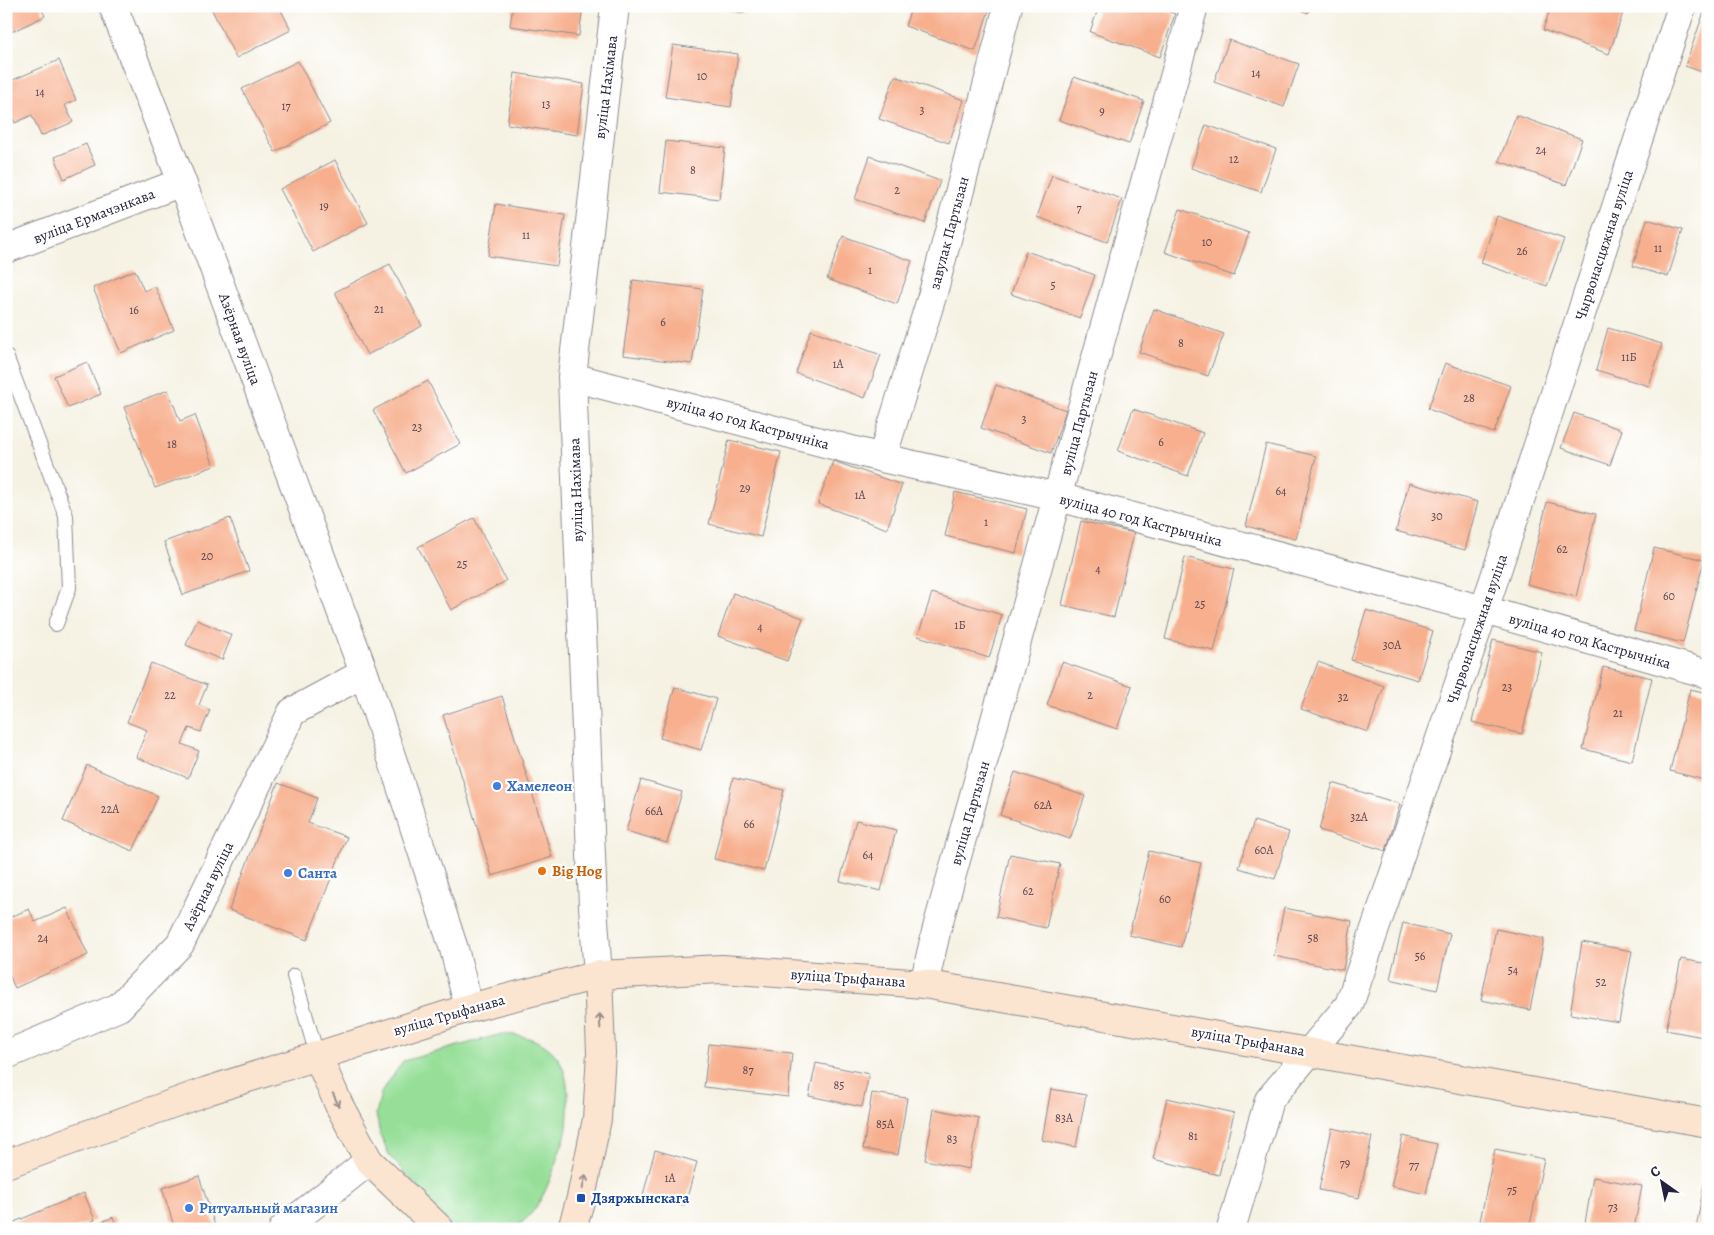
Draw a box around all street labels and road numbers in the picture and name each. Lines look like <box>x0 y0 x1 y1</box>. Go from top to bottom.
street label: вуліца Нахімава <box>590 34 622 140</box>
street label: Чырвонасцяжная вуліца <box>1570 167 1638 323</box>
street label: завулак Партызан <box>924 174 974 292</box>
street label: вуліца Ермачэнкава <box>30 184 158 248</box>
street label: Азёрная вуліца <box>214 289 266 388</box>
street label: вуліца Партызан <box>1055 368 1103 478</box>
street label: вуліца 40 год Кастрычніка <box>664 392 832 454</box>
street label: вуліца Нахімава <box>564 437 588 542</box>
street label: вуліца 40 год Кастрычніка <box>1057 489 1225 551</box>
street label: Чырвонасцяжная вуліца <box>1442 551 1512 707</box>
street label: вуліца 40 год Кастрычніка <box>1507 608 1673 674</box>
street label: вуліца Партызан <box>946 758 995 868</box>
street label: Азёрная вуліца <box>177 838 238 935</box>
street label: вуліца Трыфанава <box>790 964 906 992</box>
street label: вуліца Трыфанава <box>391 989 507 1040</box>
street label: вуліца Трыфанава <box>1190 1021 1307 1061</box>

